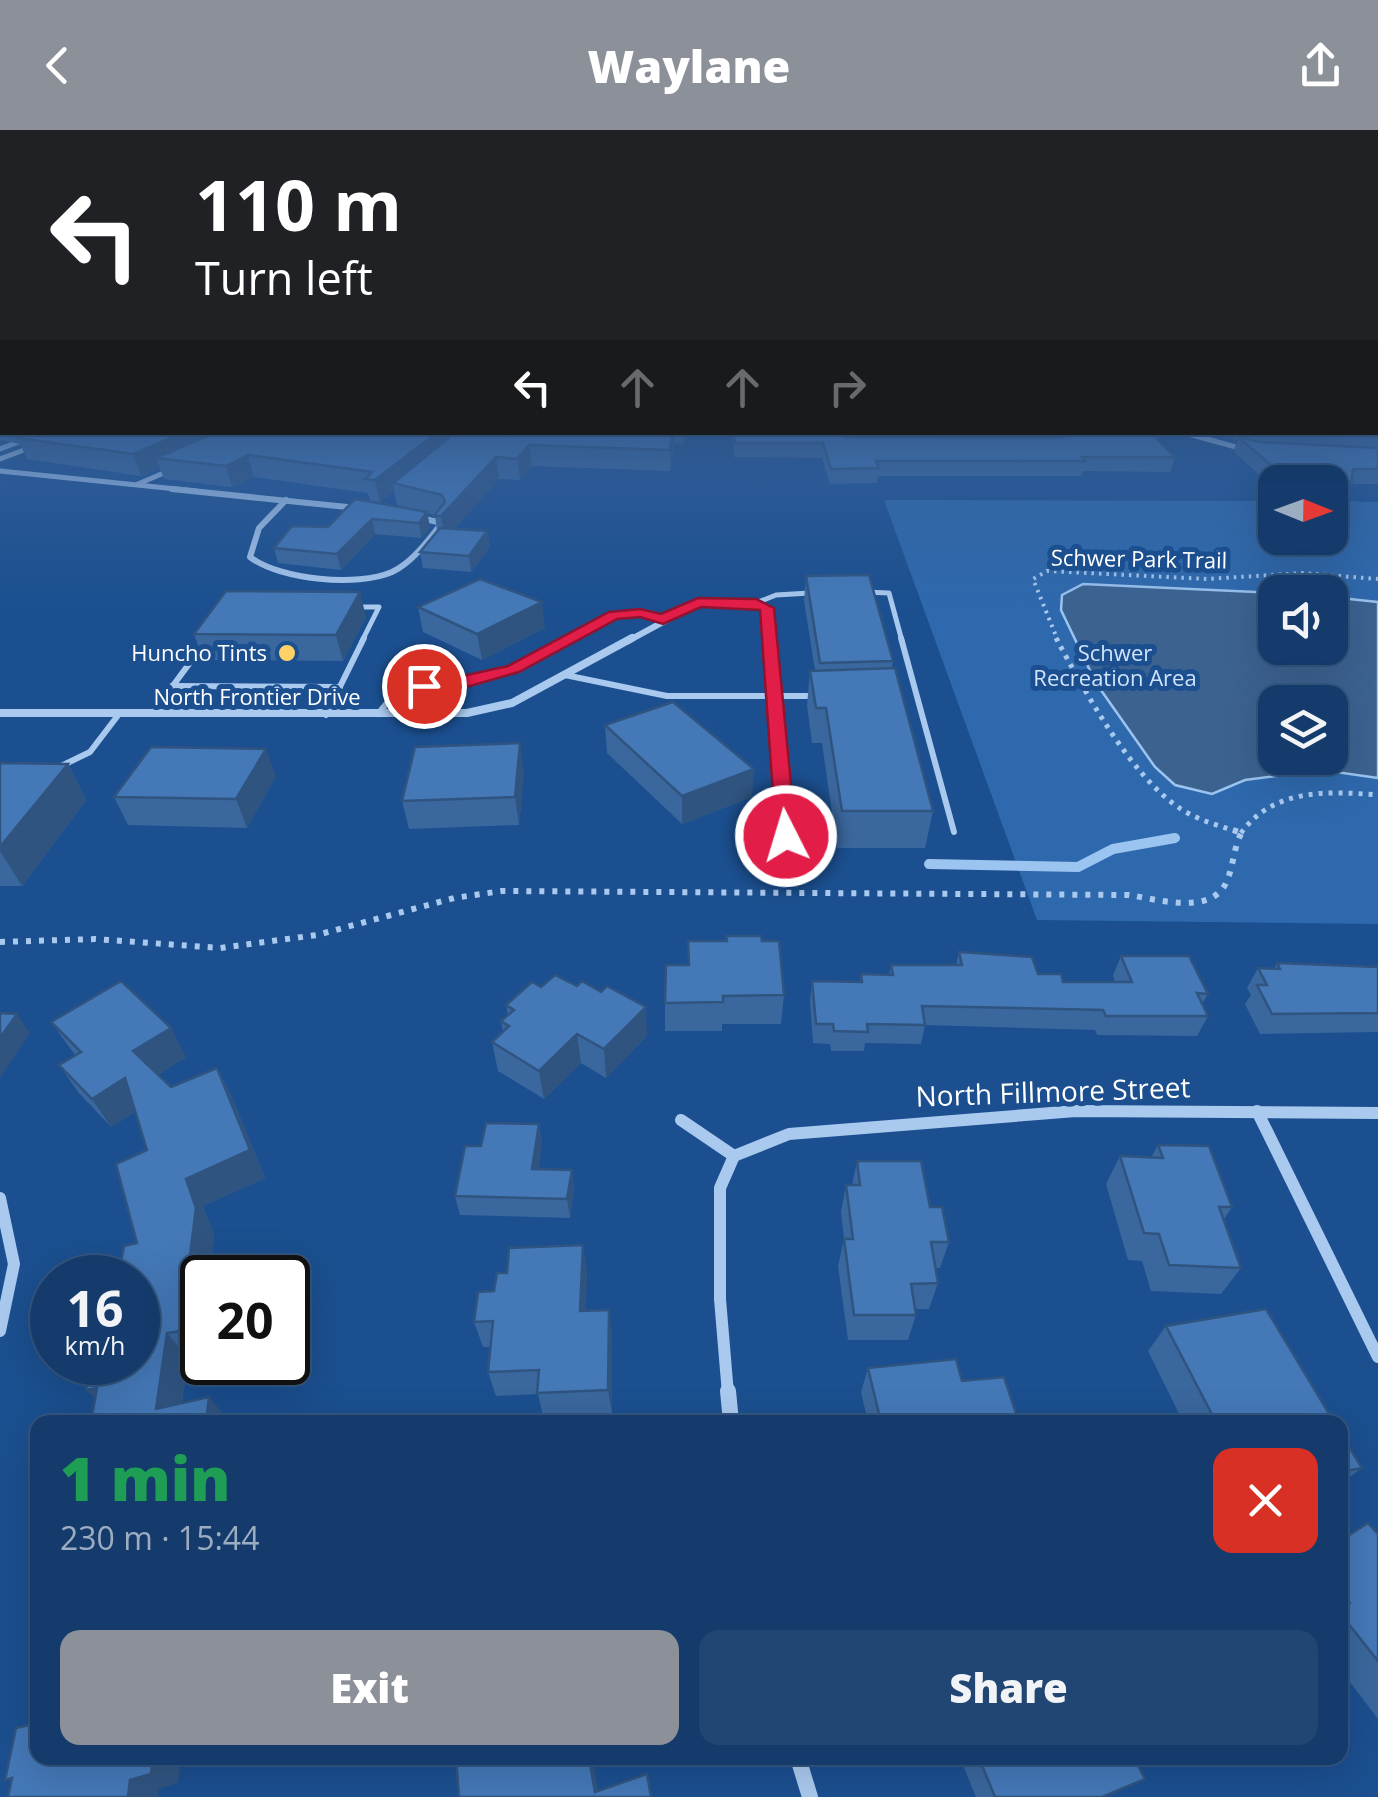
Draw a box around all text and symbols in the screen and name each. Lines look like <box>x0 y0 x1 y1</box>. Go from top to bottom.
text: Waylane <box>588 35 790 96</box>
icon: back <box>30 38 85 93</box>
icon: share <box>1293 38 1348 93</box>
text: 110 m <box>195 156 402 252</box>
icon: left <box>30 170 160 300</box>
text: Turn left <box>195 247 373 308</box>
icon: left <box>505 360 560 415</box>
icon: ahead <box>610 360 665 415</box>
icon: ahead <box>715 360 770 415</box>
icon: right <box>820 360 875 415</box>
north arrow <box>1258 465 1348 555</box>
map controls <box>1258 465 1348 775</box>
street label: Schwer Park Trail <box>1051 541 1227 575</box>
button: sound <box>1258 575 1348 665</box>
place label: Huncho Tints <box>131 637 267 667</box>
park label: Schwer Recreation Area <box>1033 637 1197 692</box>
marker: Huncho Tints <box>276 642 298 664</box>
pin <box>382 644 467 729</box>
icon: arrive <box>397 659 452 714</box>
street label: North Frontier Drive <box>153 681 361 711</box>
button: layers <box>1258 685 1348 775</box>
position arrow <box>734 784 838 888</box>
street label: North Fillmore Street <box>915 1067 1191 1115</box>
speed limit sign: 20 <box>180 1255 310 1385</box>
text: 16 <box>66 1274 124 1342</box>
text: km/h <box>65 1328 125 1362</box>
text: 1 min <box>60 1437 230 1519</box>
button: close <box>1213 1448 1318 1553</box>
text: 230 m · 15:44 <box>60 1516 259 1559</box>
button: Exit <box>60 1630 679 1745</box>
button: Share <box>699 1630 1318 1745</box>

